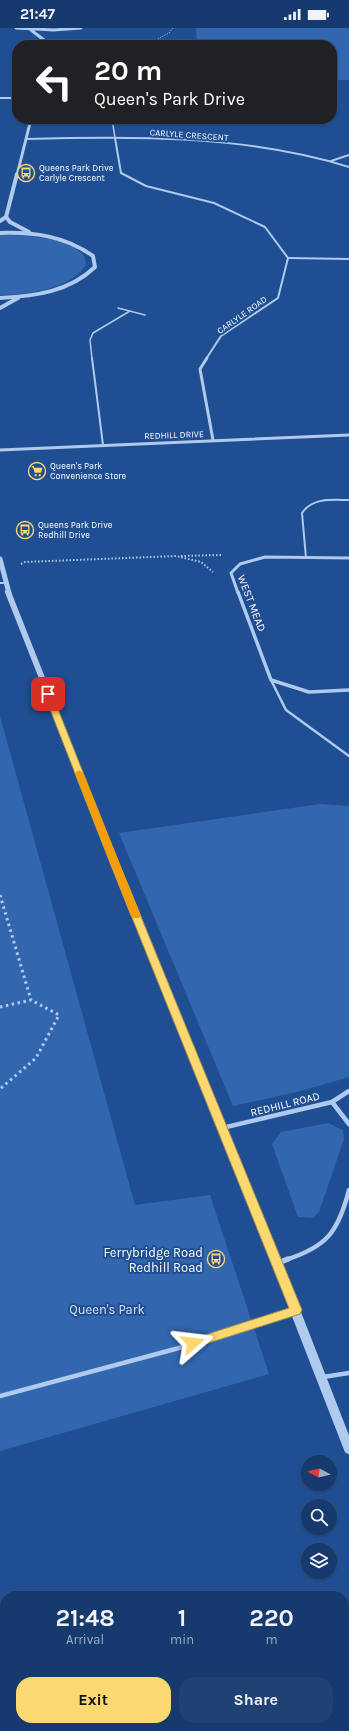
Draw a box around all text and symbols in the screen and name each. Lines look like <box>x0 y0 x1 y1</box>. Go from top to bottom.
text: 21:47 <box>20 5 55 23</box>
text: 20 m <box>94 54 162 87</box>
icon: left <box>28 56 80 108</box>
text: Queen's Park Drive <box>94 88 245 110</box>
street label: CARLYLE CRESCENT <box>149 127 229 143</box>
bus stop icon: Queens Park Drive Carlyle Crescent <box>16 163 36 183</box>
place label: Queens Park Drive Carlyle Crescent <box>39 163 114 183</box>
street label: CARLYLE ROAD <box>215 294 269 336</box>
street label: REDHILL DRIVE <box>144 429 204 441</box>
supermarket icon: Queen's Park Convenience Store <box>27 461 47 481</box>
place label: Queen's Park Convenience Store <box>50 461 127 481</box>
bus stop icon: Queens Park Drive Redhill Drive <box>15 520 35 540</box>
place label: Queens Park Drive Redhill Drive <box>38 520 113 540</box>
street label: WEST MEAD <box>235 573 268 633</box>
pin <box>31 677 65 711</box>
icon: arrive <box>37 683 59 705</box>
street label: REDHILL ROAD <box>249 1090 321 1119</box>
place label: Ferrybridge Road Redhill Road <box>103 1245 203 1275</box>
bus stop icon: Ferrybridge Road Redhill Road <box>206 1249 226 1269</box>
park label: Queen's Park <box>69 1302 145 1317</box>
position arrow <box>172 1322 214 1364</box>
north arrow <box>301 1455 337 1491</box>
map controls <box>301 1455 337 1579</box>
button: search <box>301 1499 337 1535</box>
button: layers <box>301 1543 337 1579</box>
text: 21:48 <box>55 1604 115 1632</box>
text: 1 <box>178 1604 186 1632</box>
text: 220 <box>249 1604 294 1632</box>
text: Arrival <box>66 1632 104 1647</box>
text: min <box>170 1632 194 1647</box>
text: m <box>265 1632 278 1647</box>
button: Exit <box>16 1677 171 1723</box>
button: Share <box>179 1677 333 1723</box>

